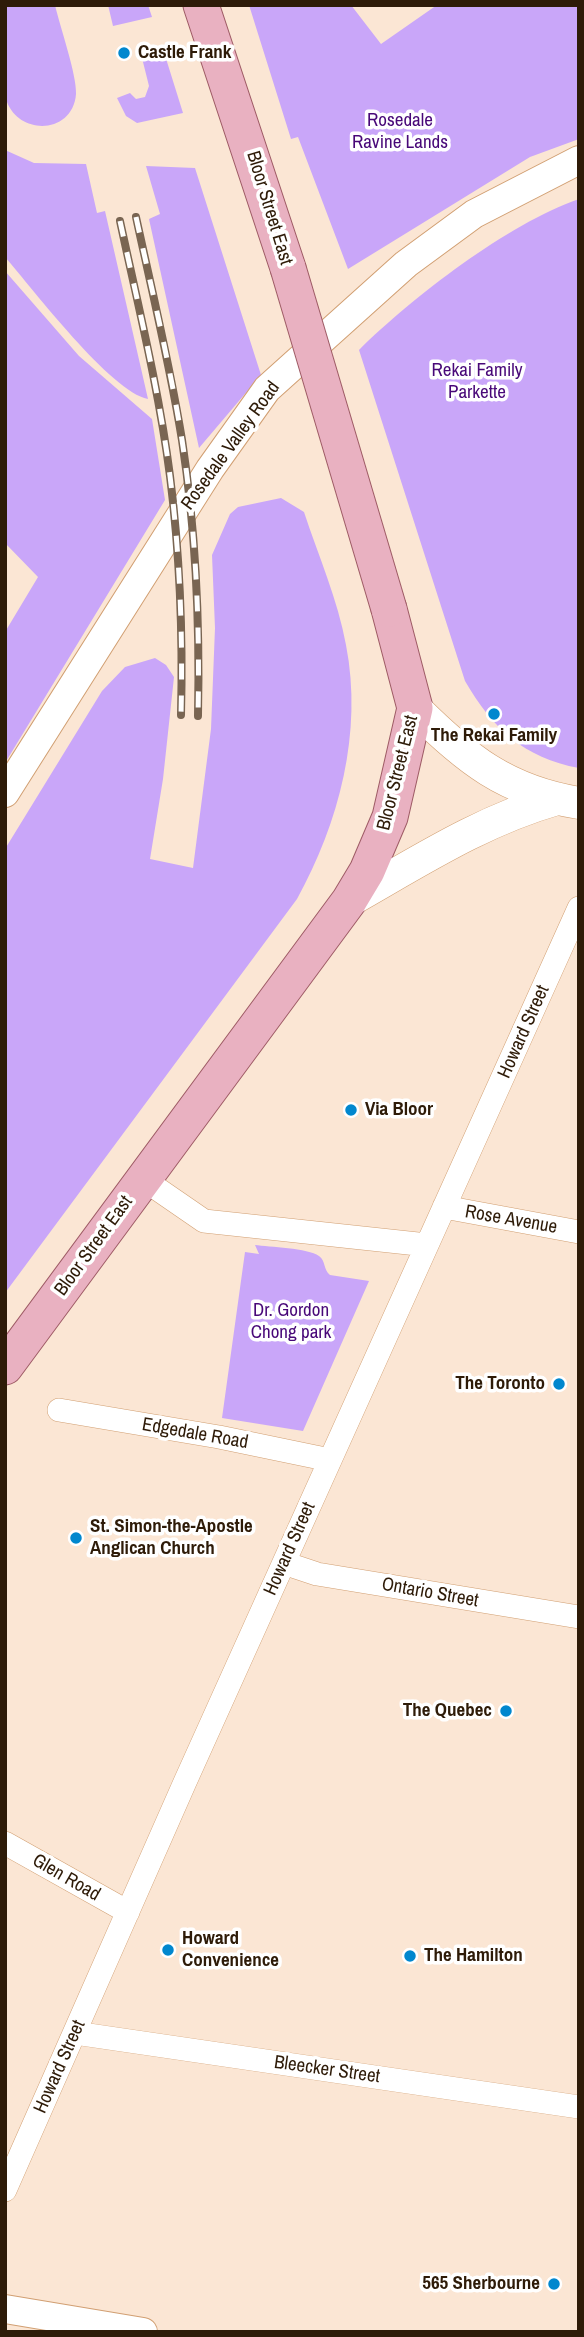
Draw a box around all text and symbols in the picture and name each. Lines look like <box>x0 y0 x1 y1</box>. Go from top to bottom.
place label: Castle Frank <box>138 42 232 64</box>
marker: Castle Frank <box>116 45 132 61</box>
park label: Rosedale Ravine Lands <box>352 110 448 154</box>
street label: Bloor Street East <box>241 148 297 268</box>
park label: Rekai Family Parkette <box>431 360 523 404</box>
street label: Rosedale Valley Road <box>177 377 285 515</box>
marker: The Rekai Family <box>486 706 502 722</box>
street label: Bloor Street East <box>373 713 423 833</box>
place label: The Rekai Family <box>431 725 557 747</box>
street label: Howard Street <box>493 982 555 1082</box>
place label: Via Bloor <box>365 1099 433 1121</box>
marker: Via Bloor <box>343 1102 359 1118</box>
street label: Bloor Street East <box>50 1192 138 1300</box>
street label: Rose Avenue <box>463 1201 559 1239</box>
park label: Dr. Gordon Chong park <box>251 1300 331 1344</box>
place label: The Toronto <box>455 1373 545 1395</box>
marker: The Toronto <box>551 1376 567 1392</box>
street label: Edgedale Road <box>140 1413 250 1455</box>
street label: Howard Street <box>259 1499 321 1599</box>
place label: St. Simon-the-Apostle Anglican Church <box>90 1516 253 1560</box>
marker: St. Simon-the-Apostle Anglican Church <box>68 1530 84 1546</box>
street label: Ontario Street <box>380 1573 480 1613</box>
place label: The Quebec <box>403 1700 492 1722</box>
marker: The Quebec <box>498 1703 514 1719</box>
street label: Glen Road <box>28 1850 104 1906</box>
place label: Howard Convenience <box>182 1928 279 1972</box>
marker: Howard Convenience <box>160 1942 176 1958</box>
place label: The Hamilton <box>424 1945 523 1967</box>
marker: The Hamilton <box>402 1948 418 1964</box>
street label: Howard Street <box>29 2017 91 2117</box>
street label: Bleecker Street <box>273 2051 381 2089</box>
place label: 565 Sherbourne <box>422 2273 540 2295</box>
marker: 565 Sherbourne <box>546 2276 562 2292</box>

